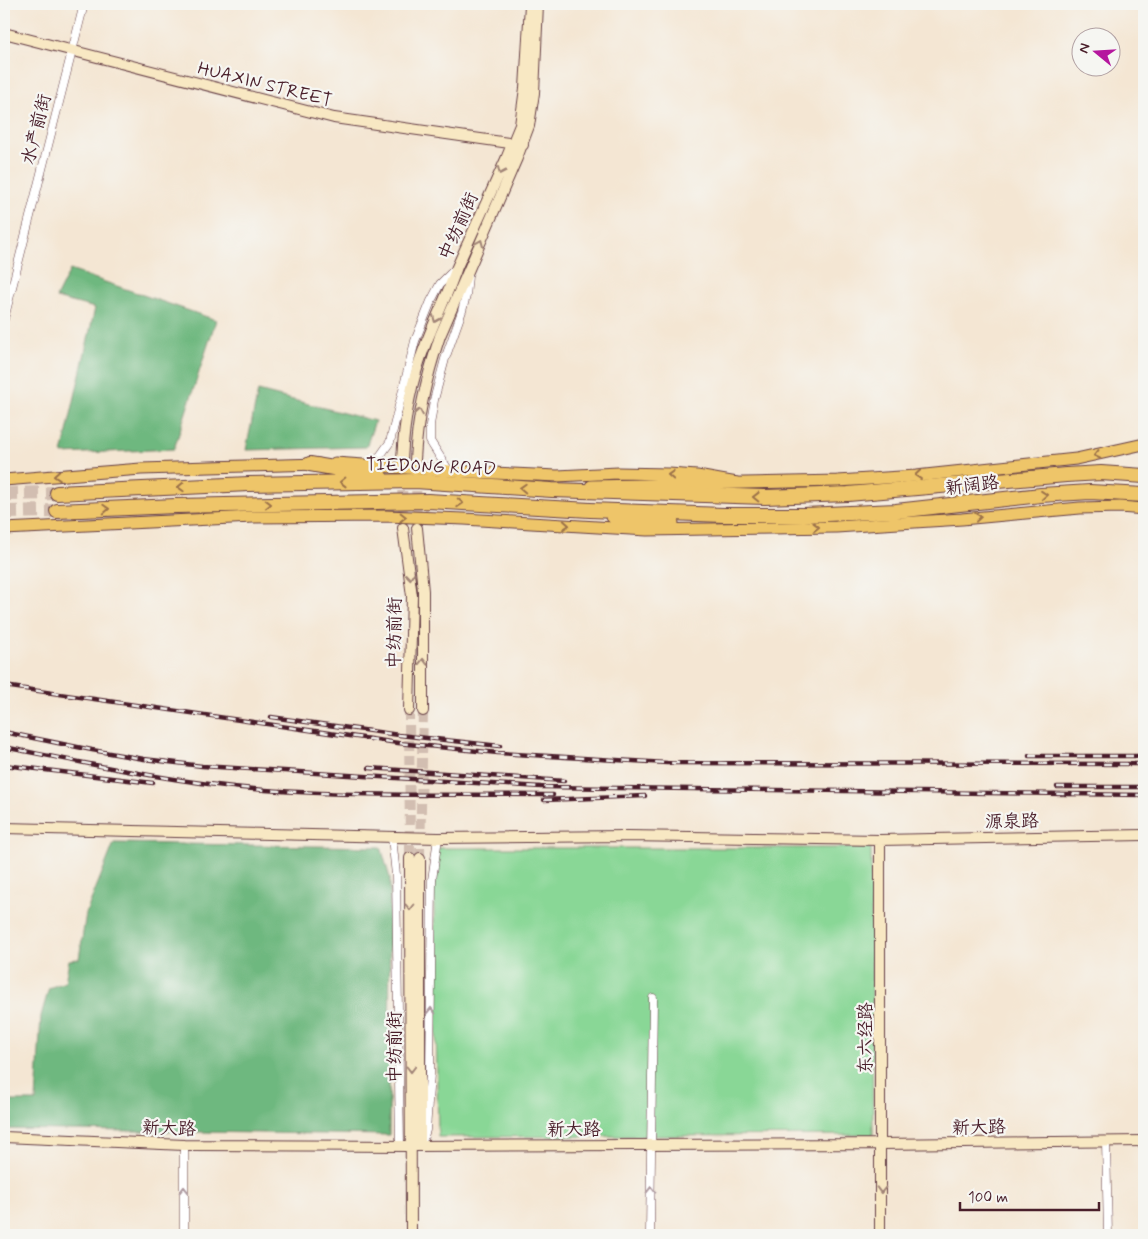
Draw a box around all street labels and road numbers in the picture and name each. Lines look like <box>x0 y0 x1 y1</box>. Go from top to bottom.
street label: HUAXIN STREET <box>195 57 334 113</box>
street label: 水产前街 <box>17 91 57 167</box>
street label: 中纺前街 <box>433 189 485 264</box>
street label: TIEDONG ROAD <box>365 453 497 481</box>
street label: 新阔路 <box>944 471 1000 501</box>
street label: 中纺前街 <box>382 597 408 669</box>
street label: 源泉路 <box>985 810 1039 834</box>
street label: 东六经路 <box>854 1002 878 1074</box>
street label: 中纺前街 <box>383 1011 407 1083</box>
street label: 新大路 <box>142 1116 196 1142</box>
street label: 新大路 <box>952 1116 1006 1140</box>
street label: 新大路 <box>547 1118 601 1142</box>

